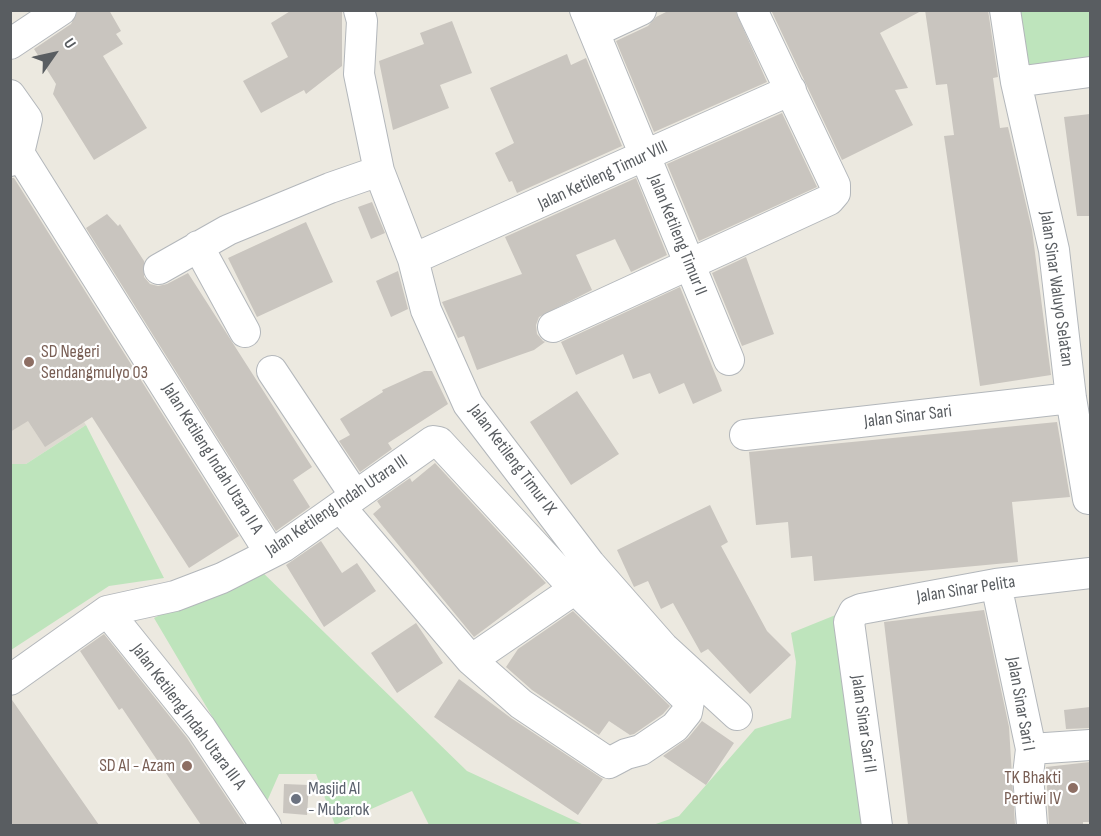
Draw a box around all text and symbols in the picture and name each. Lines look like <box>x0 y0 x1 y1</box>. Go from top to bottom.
north arrow <box>24 24 84 84</box>
text: U <box>59 35 80 52</box>
street label: Jalan Ketileng Timur VIII <box>535 137 671 215</box>
street label: Jalan Ketileng Timur II <box>643 171 711 299</box>
street label: Jalan Sinar Waluyo Selatan <box>1034 210 1078 368</box>
place label: SD Negeri Sendangmulyo 03 <box>41 341 148 384</box>
marker: SD Negeri Sendangmulyo 03 <box>22 355 36 369</box>
street label: Jalan Ketileng Indah Utara II A <box>157 380 267 538</box>
street label: Jalan Ketileng Timur IX <box>463 401 561 519</box>
street label: Jalan Sinar Sari <box>863 401 953 433</box>
street label: Jalan Ketileng Indah Utara III <box>262 450 412 562</box>
street label: Jalan Sinar Pelita <box>915 572 1017 608</box>
street label: Jalan Ketileng Indah Utara III A <box>126 640 250 794</box>
street label: Jalan Sinar Sari I <box>1001 655 1039 753</box>
street label: Jalan Sinar Sari II <box>845 674 881 774</box>
place label: SD Al - Azam <box>99 755 175 777</box>
marker: SD Al - Azam <box>180 759 194 773</box>
place label: TK Bhakti Pertiwi IV <box>1004 767 1061 810</box>
place label: Masjid Al - Mubarok <box>308 778 369 820</box>
marker: TK Bhakti Pertiwi IV <box>1066 781 1080 795</box>
marker: Masjid Al - Mubarok <box>289 792 303 806</box>

